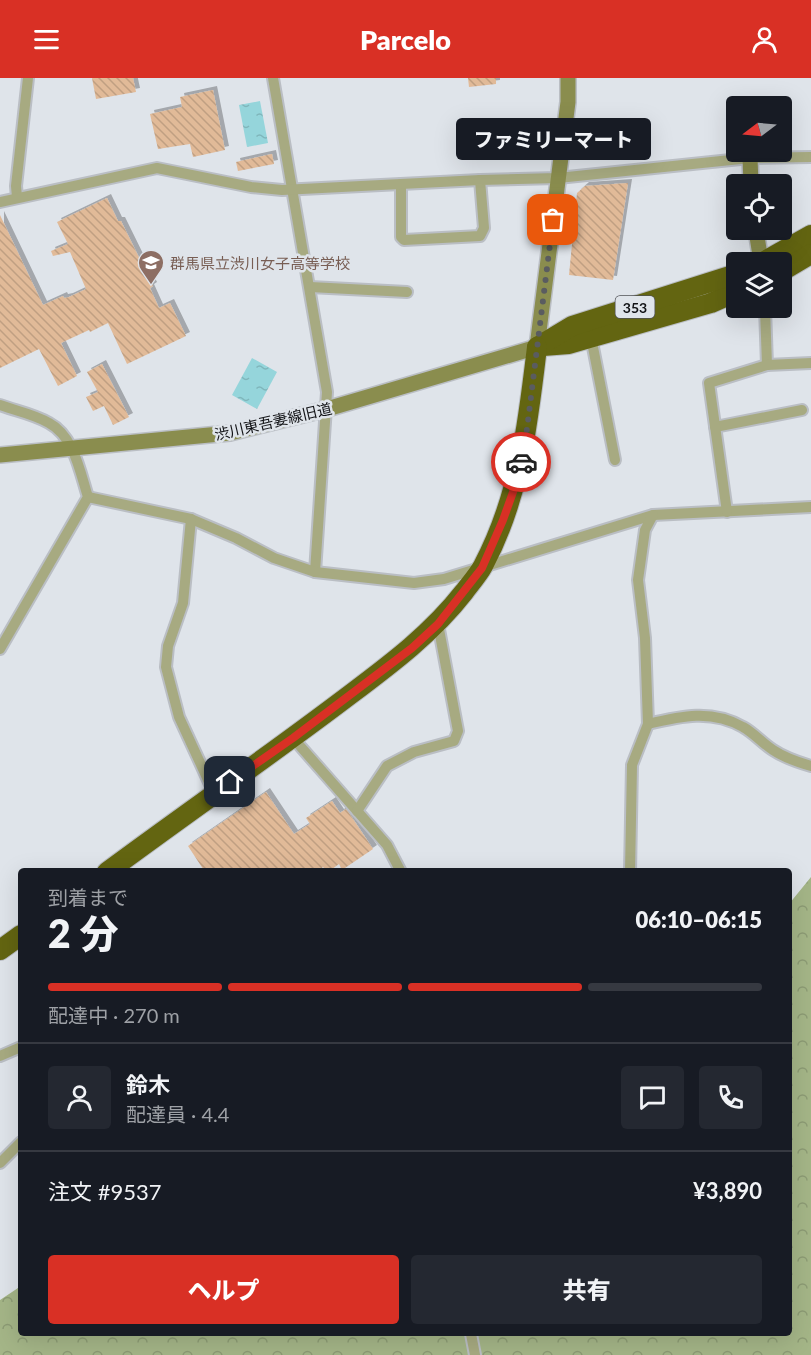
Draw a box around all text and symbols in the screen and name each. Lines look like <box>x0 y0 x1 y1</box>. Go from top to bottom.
icon: menu <box>30 23 63 56</box>
text: Parcelo <box>360 23 451 56</box>
icon: person <box>748 23 781 56</box>
north arrow <box>726 96 792 162</box>
map controls <box>726 96 792 318</box>
callout: ファミリーマート <box>456 118 650 160</box>
text: ファミリーマート <box>474 127 634 151</box>
button: locate <box>726 174 792 240</box>
pin <box>527 194 578 245</box>
icon: bag <box>536 203 569 236</box>
school or university icon: 群馬県立渋川女子高等学校 <box>136 248 166 286</box>
button: layers <box>726 252 792 318</box>
place label: 群馬県立渋川女子高等学校 <box>170 254 350 272</box>
road number: 353 <box>616 296 654 318</box>
street label: 渋川東吾妻線旧道 <box>213 399 333 443</box>
courier <box>491 432 551 492</box>
icon: car <box>505 446 538 479</box>
pin <box>204 756 255 807</box>
icon: home <box>213 765 246 798</box>
text: 到着まで <box>48 885 128 909</box>
text: 06:10–06:15 <box>636 906 762 933</box>
text: 2 分 <box>48 910 119 956</box>
text: 配達中 · 270 m <box>48 1003 180 1027</box>
button: person <box>48 1066 111 1129</box>
button: chat <box>621 1066 684 1129</box>
button: phone <box>699 1066 762 1129</box>
text: 鈴木 <box>126 1071 170 1098</box>
text: 配達員 · 4.4 <box>126 1102 229 1126</box>
text: ¥3,890 <box>693 1177 762 1204</box>
text: 注文 #9537 <box>48 1178 161 1205</box>
button: ヘルプ <box>48 1255 399 1324</box>
button: 共有 <box>411 1255 762 1324</box>

